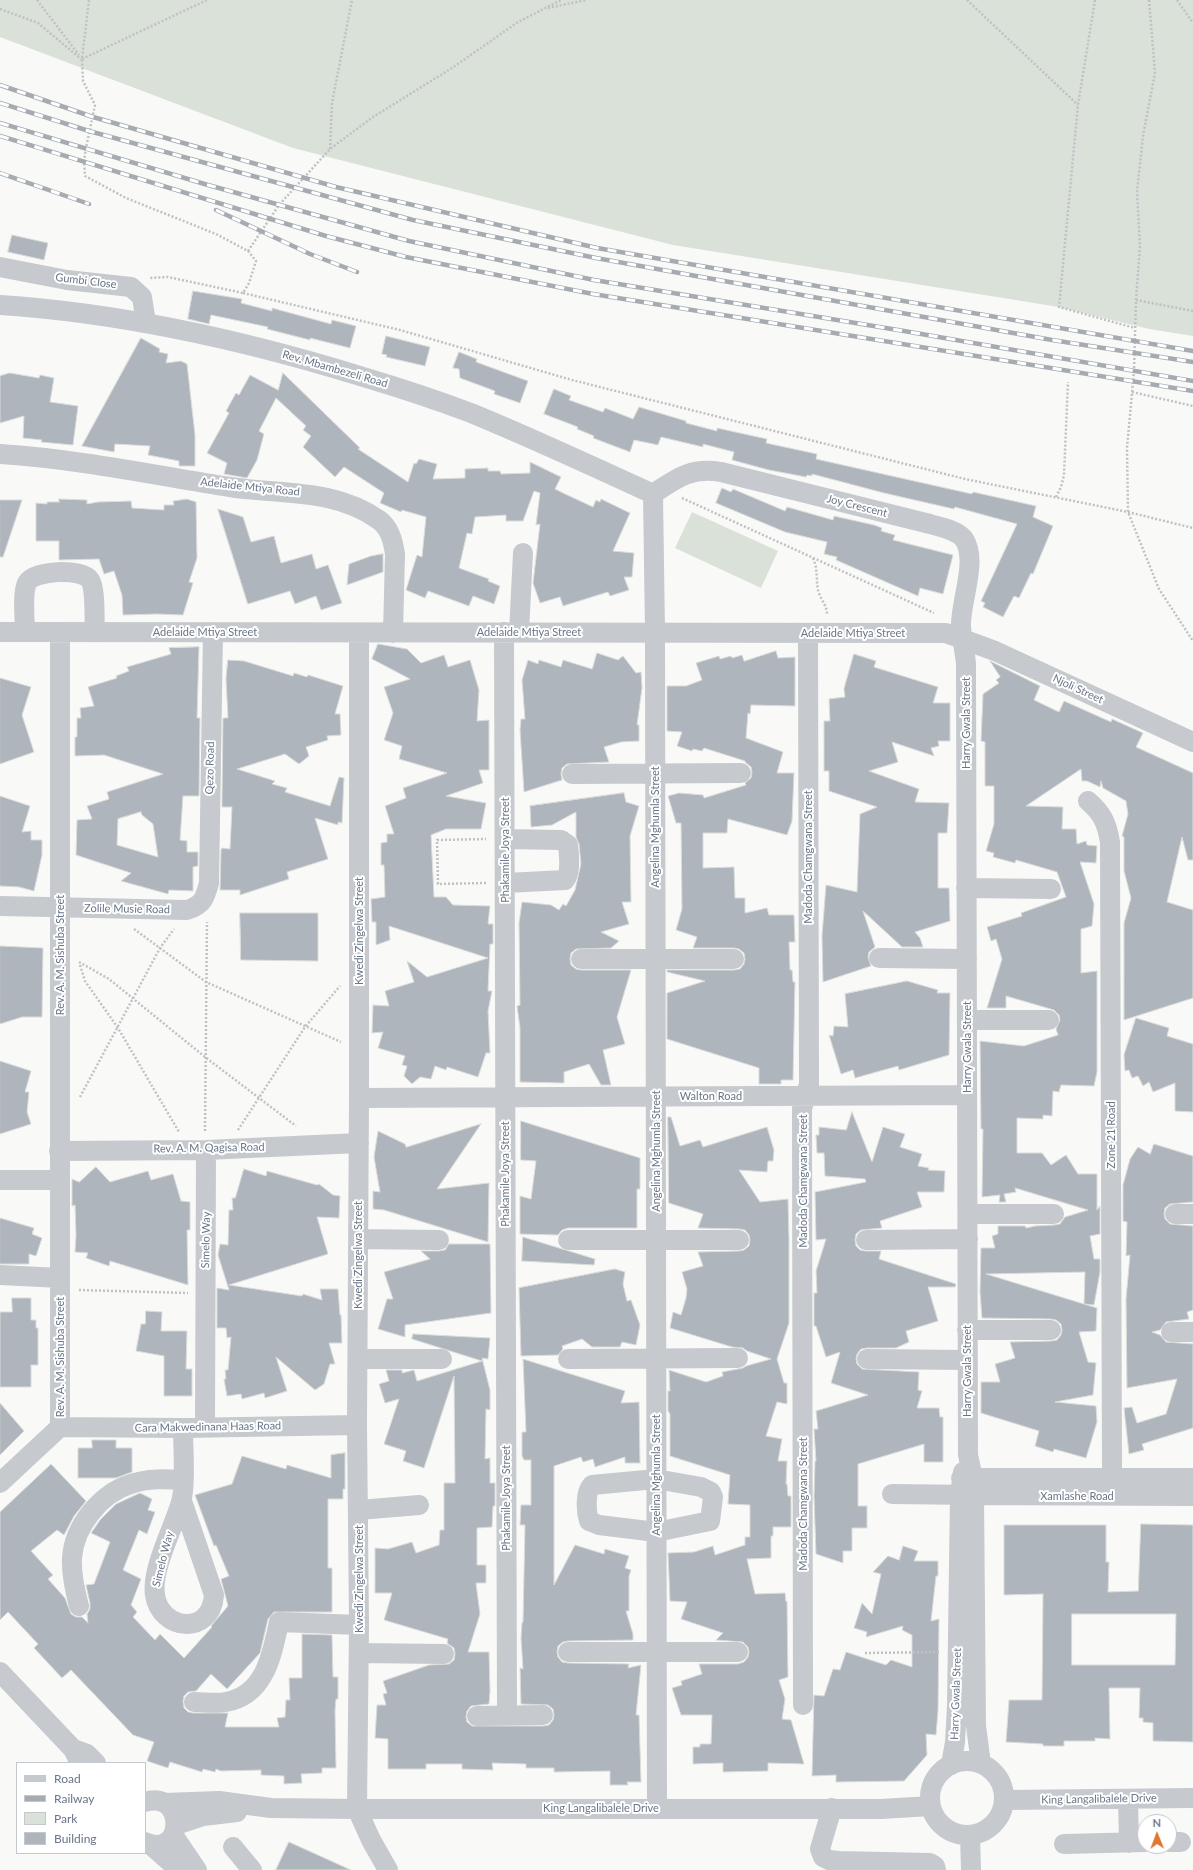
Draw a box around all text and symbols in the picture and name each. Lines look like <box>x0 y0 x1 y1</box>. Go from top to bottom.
street label: Gumbi Close <box>55 271 117 291</box>
street label: Rev. Mbambezeli Road <box>281 348 389 390</box>
street label: Adelaide Mtiya Road <box>200 475 300 499</box>
street label: Joy Crescent <box>826 492 888 520</box>
street label: Adelaide Mtiya Street <box>153 625 257 639</box>
street label: Adelaide Mtiya Street <box>477 625 581 639</box>
street label: Adelaide Mtiya Street <box>801 626 905 640</box>
street label: Njoli Street <box>1051 672 1105 706</box>
street label: Harry Gwala Street <box>959 677 973 769</box>
street label: Qezo Road <box>203 741 217 795</box>
street label: Angelina Mghumla Street <box>648 766 662 888</box>
street label: Madoda Chamgwana Street <box>801 790 815 924</box>
street label: Phakamile Joya Street <box>498 797 512 903</box>
street label: Kwedi Zingelwa Street <box>352 877 366 985</box>
street label: Rev. A. M. Sishuba Street <box>53 895 67 1015</box>
street label: Zolile Musie Road <box>84 902 170 916</box>
street label: Harry Gwala Street <box>960 1001 974 1093</box>
street label: Walton Road <box>680 1089 742 1103</box>
street label: Angelina Mghumla Street <box>649 1090 663 1212</box>
street label: Zone 21 Road <box>1104 1101 1118 1169</box>
street label: Madoda Chamgwana Street <box>796 1114 810 1248</box>
street label: Phakamile Joya Street <box>498 1121 512 1227</box>
street label: Rev. A. M. Qagisa Road <box>153 1140 265 1156</box>
street label: Kwedi Zingelwa Street <box>351 1201 365 1309</box>
street label: Simelo Way <box>199 1211 213 1269</box>
street label: Rev. A. M. Sishuba Street <box>53 1297 67 1417</box>
street label: Harry Gwala Street <box>960 1325 974 1417</box>
street label: Angelina Mghumla Street <box>649 1414 663 1536</box>
street label: Cara Makwedinana Haas Road <box>135 1419 281 1435</box>
street label: Madoda Chamgwana Street <box>796 1437 810 1571</box>
street label: Phakamile Joya Street <box>499 1445 513 1551</box>
street label: Xamlashe Road <box>1040 1489 1114 1503</box>
street label: Kwedi Zingelwa Street <box>352 1525 366 1633</box>
street label: Simelo Way <box>150 1530 176 1588</box>
street label: Harry Gwala Street <box>948 1648 964 1740</box>
legend <box>16 1762 146 1854</box>
text: Road <box>54 1771 81 1786</box>
text: Railway <box>54 1791 94 1806</box>
street label: King Langalibalele Drive <box>1041 1791 1157 1807</box>
street label: King Langalibalele Drive <box>543 1801 659 1815</box>
text: Park <box>54 1811 77 1826</box>
north arrow <box>1137 1814 1177 1854</box>
text: N <box>1152 1816 1161 1829</box>
text: Building <box>54 1831 97 1846</box>

